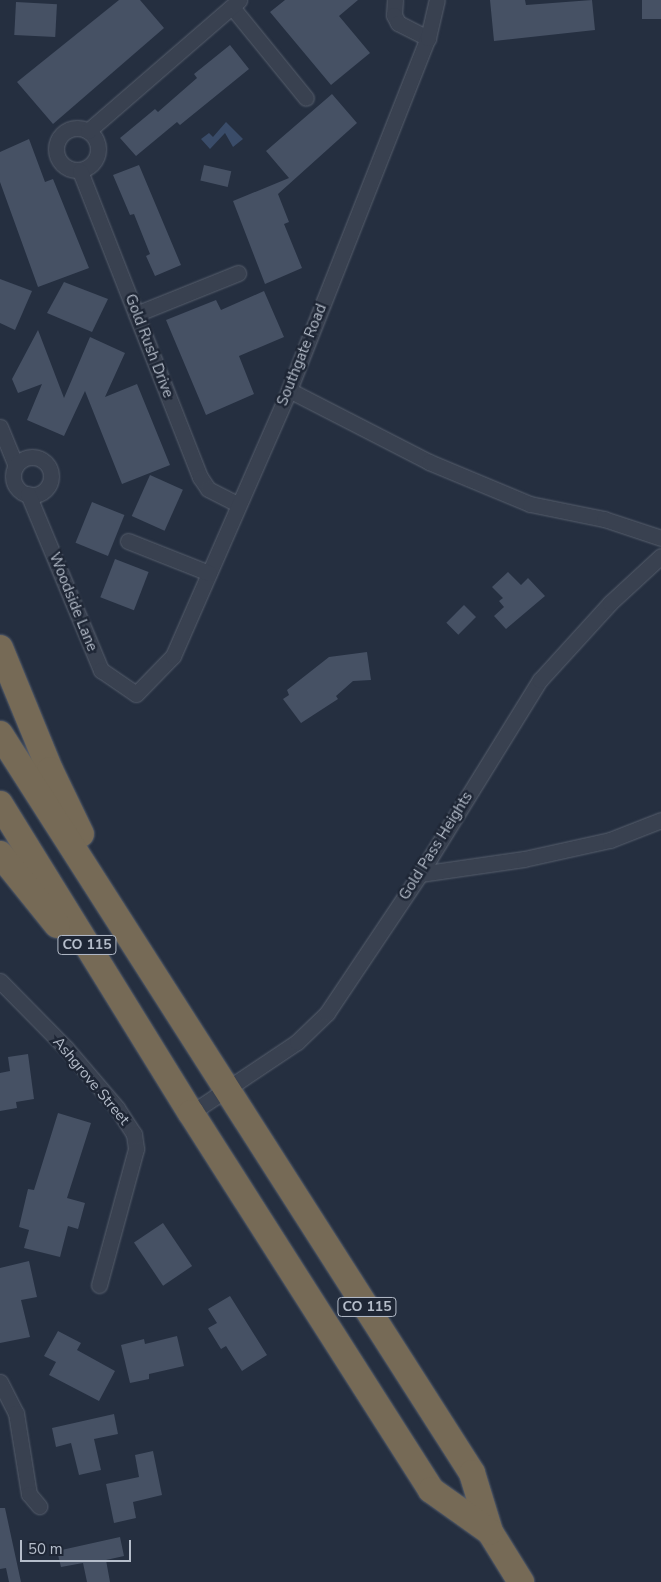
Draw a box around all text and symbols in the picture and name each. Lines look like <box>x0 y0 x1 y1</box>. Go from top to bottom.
street label: Gold Rush Drive <box>121 292 177 400</box>
street label: Southgate Road <box>273 301 331 409</box>
street label: Woodside Lane <box>45 550 101 654</box>
street label: Gold Pass Heights <box>395 789 477 903</box>
road number: CO 115 <box>57 934 117 956</box>
street label: Ashgrove Street <box>49 1033 133 1129</box>
road number: CO 115 <box>337 1295 397 1318</box>
scale bar <box>22 1530 134 1562</box>
text: 50 m <box>28 1539 63 1559</box>

